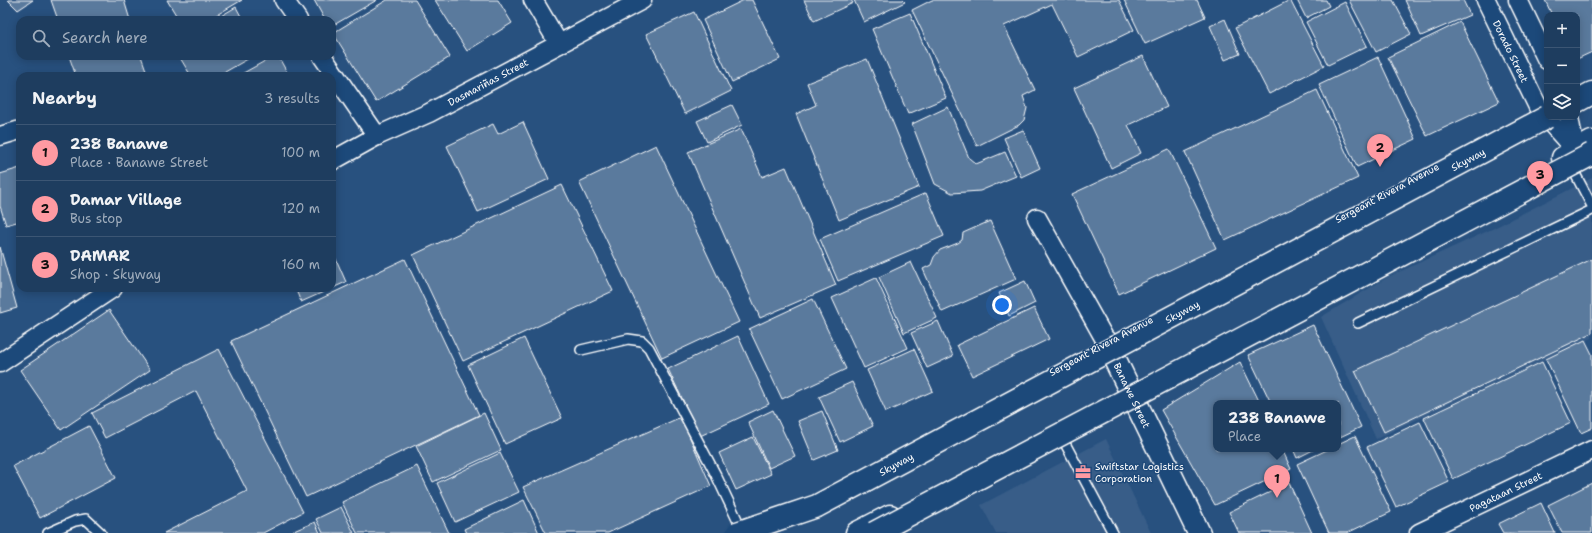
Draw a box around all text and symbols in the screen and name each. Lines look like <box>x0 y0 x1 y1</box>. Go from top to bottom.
map controls <box>1544 12 1580 120</box>
button: + <box>1544 12 1580 48</box>
search box <box>16 16 336 60</box>
street label: Dorado Street <box>1490 18 1532 85</box>
icon: search <box>30 27 52 49</box>
text: Search here <box>62 28 148 48</box>
button: − <box>1544 48 1580 84</box>
street label: Dasmariñas Street <box>445 55 530 108</box>
button: layers <box>1544 84 1580 120</box>
text: Nearby <box>32 87 97 109</box>
text: 3 results <box>264 90 320 107</box>
text: 238 Banawe <box>70 134 168 154</box>
pin: 2 <box>1367 134 1393 167</box>
text: 1 <box>42 144 48 161</box>
text: 100 m <box>281 144 320 161</box>
street label: Skyway <box>1448 145 1488 174</box>
text: Place · Banawe Street <box>70 154 208 171</box>
street label: Sergeant Rivera Avenue <box>1333 160 1442 226</box>
pin: 3 <box>1527 161 1553 194</box>
text: Damar Village <box>70 190 182 210</box>
text: 2 <box>40 200 50 217</box>
text: 120 m <box>282 200 320 217</box>
text: Bus stop <box>70 210 122 227</box>
text: DAMAR <box>70 246 130 266</box>
text: 3 <box>40 256 50 273</box>
text: 160 m <box>282 256 320 273</box>
text: Shop · Skyway <box>70 266 161 283</box>
your location <box>992 295 1012 315</box>
street label: Skyway <box>1163 297 1202 326</box>
street label: Sergeant Rivera Avenue <box>1047 313 1156 379</box>
street label: Banawe Street <box>1111 360 1154 430</box>
popup <box>1213 400 1341 452</box>
text: 238 Banawe <box>1228 408 1326 428</box>
text: Place <box>1228 428 1261 445</box>
street label: Skyway <box>877 449 916 478</box>
place label: Swiftstar Logistics Corporation <box>1095 460 1184 485</box>
office icon: Swiftstar Logistics Corporation <box>1074 463 1092 481</box>
pin: 1 <box>1264 465 1290 498</box>
street label: Pagataan Street <box>1467 468 1544 514</box>

